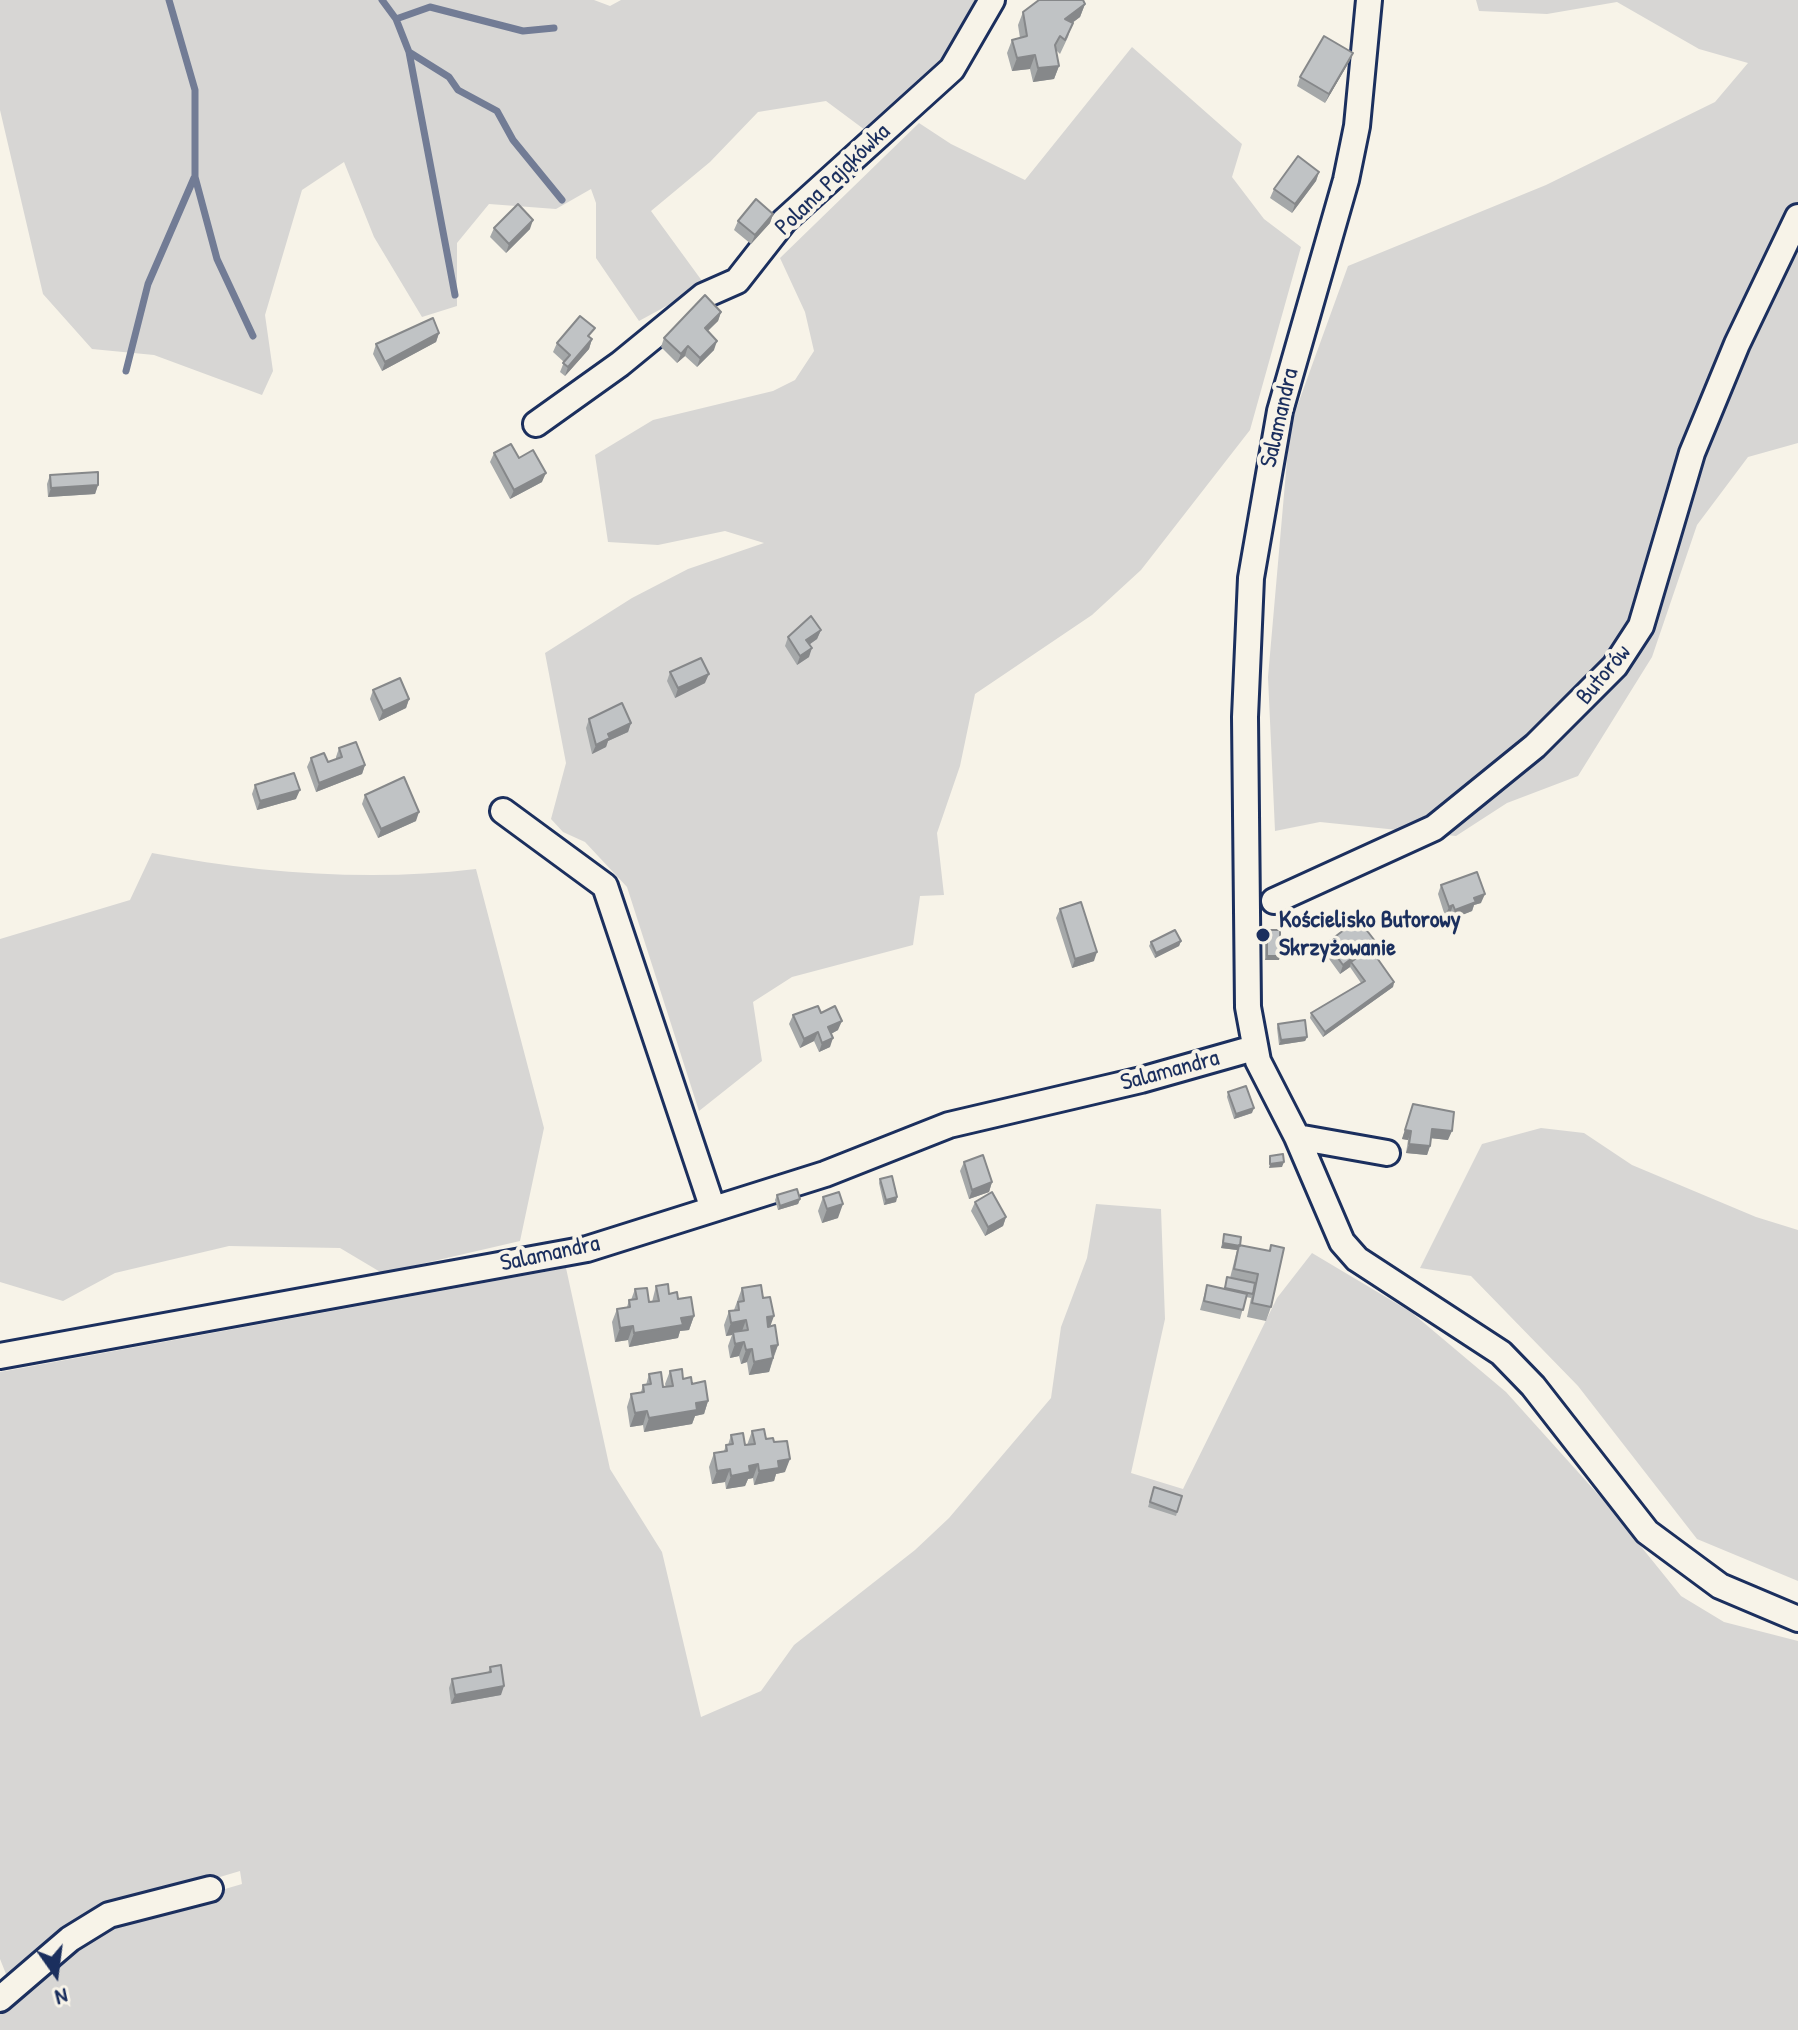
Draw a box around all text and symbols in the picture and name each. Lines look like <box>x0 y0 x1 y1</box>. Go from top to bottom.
street label: Polana Pająkówka <box>769 118 897 242</box>
street label: Salamandra <box>1255 366 1305 470</box>
street label: Butorów <box>1571 639 1637 711</box>
place label: Kościelisko Butorowy Skrzyżowanie <box>1279 907 1461 963</box>
marker: Kościelisko Butorowy Skrzyżowanie <box>1254 926 1272 944</box>
street label: Salamandra <box>1118 1044 1222 1098</box>
street label: Salamandra <box>498 1229 602 1279</box>
north arrow <box>16 1934 96 2014</box>
text: N <box>52 1981 71 2013</box>

